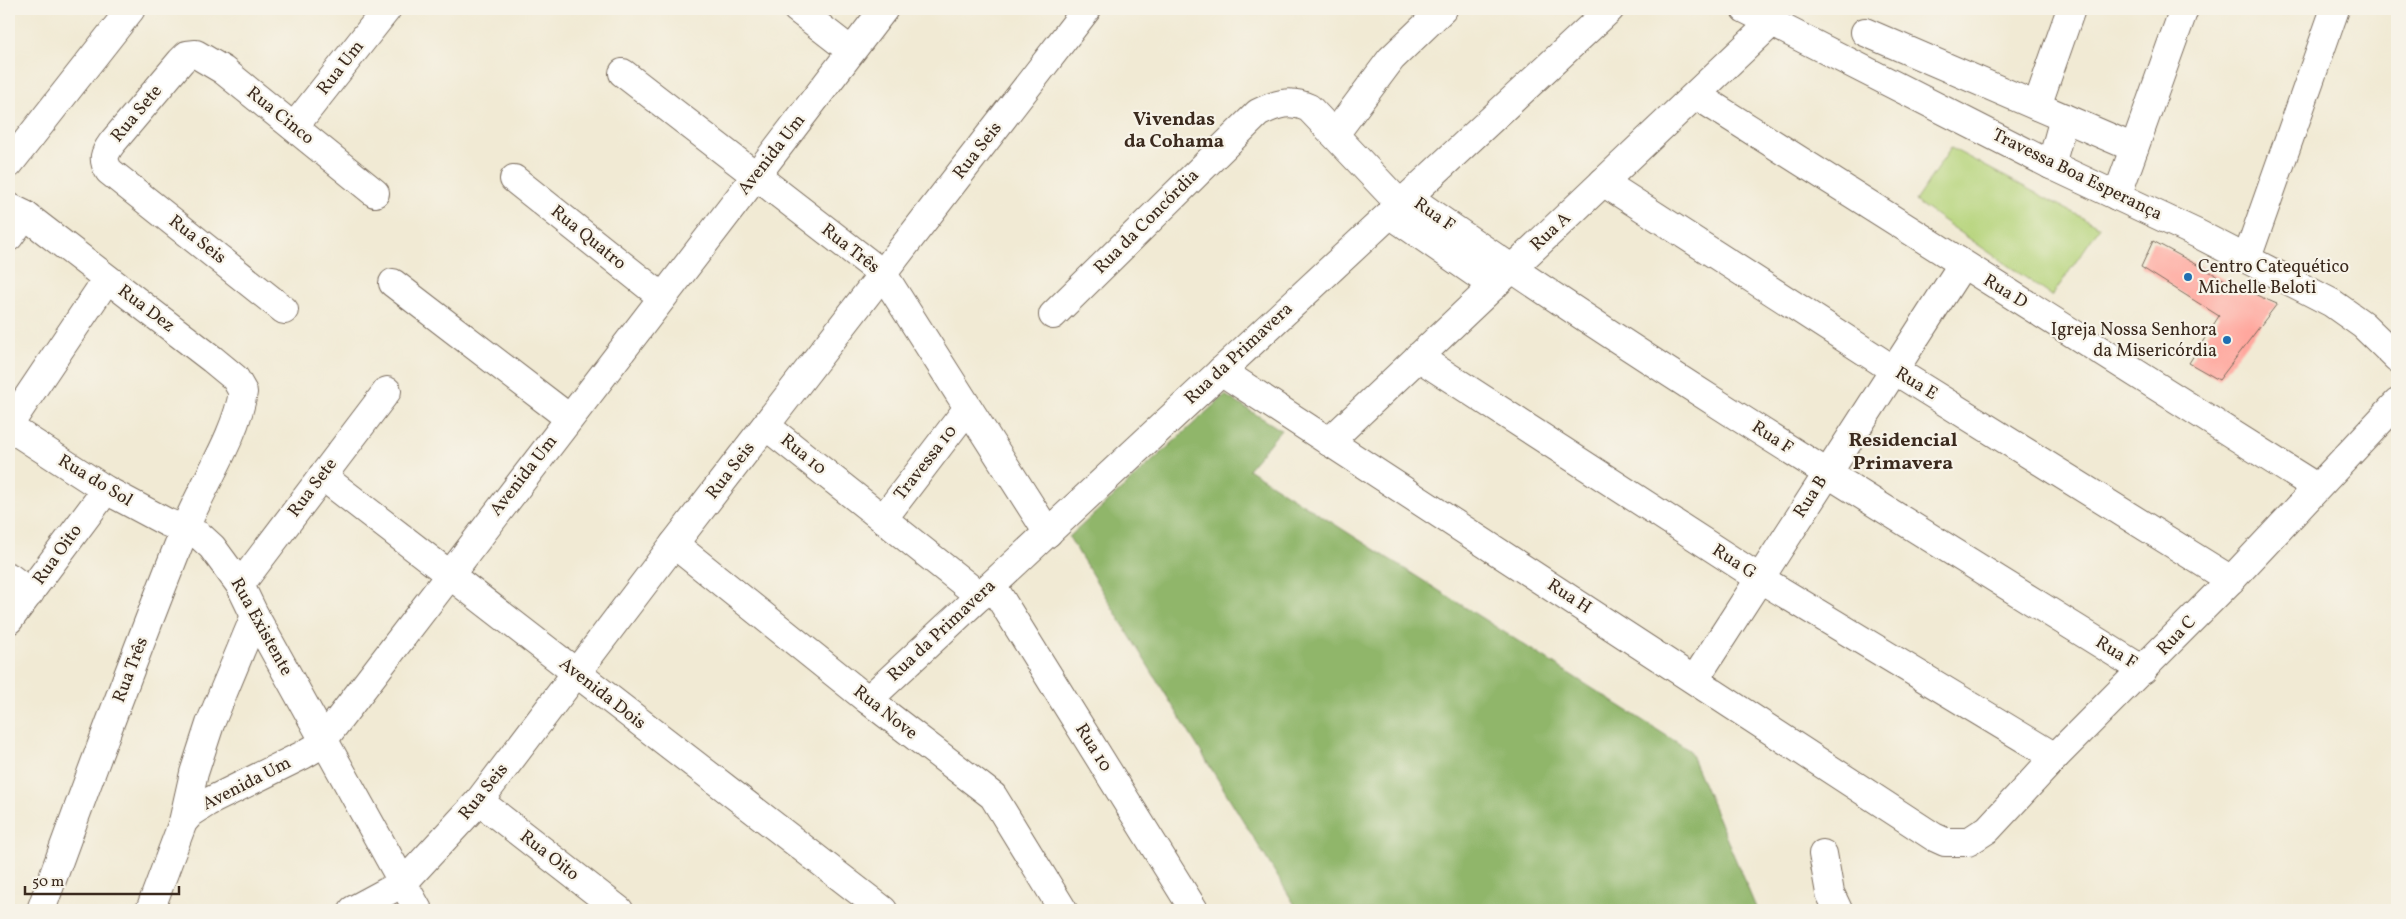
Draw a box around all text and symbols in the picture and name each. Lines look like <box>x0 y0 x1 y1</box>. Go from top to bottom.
street label: Rua Um <box>312 35 370 101</box>
street label: Rua Sete <box>106 80 168 148</box>
street label: Rua Cinco <box>241 81 319 151</box>
district label: Vivendas da Cohama <box>1124 107 1224 155</box>
street label: Avenida Um <box>732 109 812 201</box>
street label: Rua Seis <box>948 117 1008 185</box>
street label: Travessa Boa Esperança <box>1988 123 2166 227</box>
street label: Rua da Concórdia <box>1089 164 1205 280</box>
street label: Rua F <box>1408 192 1460 238</box>
street label: Rua Quatro <box>545 200 631 276</box>
street label: Rua A <box>1525 206 1577 257</box>
street label: Rua Seis <box>163 210 231 270</box>
street label: Rua Três <box>815 218 885 280</box>
place label: Centro Catequético Michelle Beloti <box>2198 255 2349 301</box>
street label: Rua D <box>1978 269 2032 315</box>
marker: Centro Catequético Michelle Beloti <box>2182 271 2194 283</box>
street label: Rua Dez <box>112 279 180 339</box>
street label: Rua da Primavera <box>1179 297 1299 411</box>
place label: Igreja Nossa Senhora da Misericórdia <box>2051 318 2217 364</box>
marker: Igreja Nossa Senhora da Misericórdia <box>2221 334 2233 346</box>
street label: Rua E <box>1890 361 1942 407</box>
street label: Rua F <box>1746 415 1798 461</box>
street label: Travessa 10 <box>889 420 963 506</box>
district label: Residencial Primavera <box>1848 427 1958 478</box>
street label: Rua 10 <box>775 429 832 481</box>
street label: Avenida Um <box>484 430 564 522</box>
street label: Rua Seis <box>701 437 761 505</box>
street label: Rua do Sol <box>53 449 137 513</box>
street label: Rua Sete <box>283 453 343 523</box>
street label: Rua B <box>1788 471 1834 523</box>
street label: Rua Oito <box>28 520 88 590</box>
street label: Rua G <box>1707 538 1761 586</box>
street label: Rua H <box>1542 573 1596 621</box>
street label: Rua Existente <box>224 574 298 680</box>
street label: Rua da Primavera <box>882 574 1002 688</box>
street label: Rua C <box>2152 610 2202 662</box>
street label: Rua F <box>2090 630 2142 676</box>
street label: Rua Três <box>107 634 155 706</box>
street label: Avenida Dois <box>553 652 651 736</box>
street label: Rua Nove <box>848 680 922 746</box>
street label: Rua 10 <box>1068 719 1118 777</box>
street label: Avenida Um <box>198 751 296 817</box>
street label: Rua Seis <box>453 758 515 826</box>
street label: Rua Oito <box>514 825 584 887</box>
scale bar <box>25 864 179 896</box>
text: 50 m <box>32 872 64 893</box>

